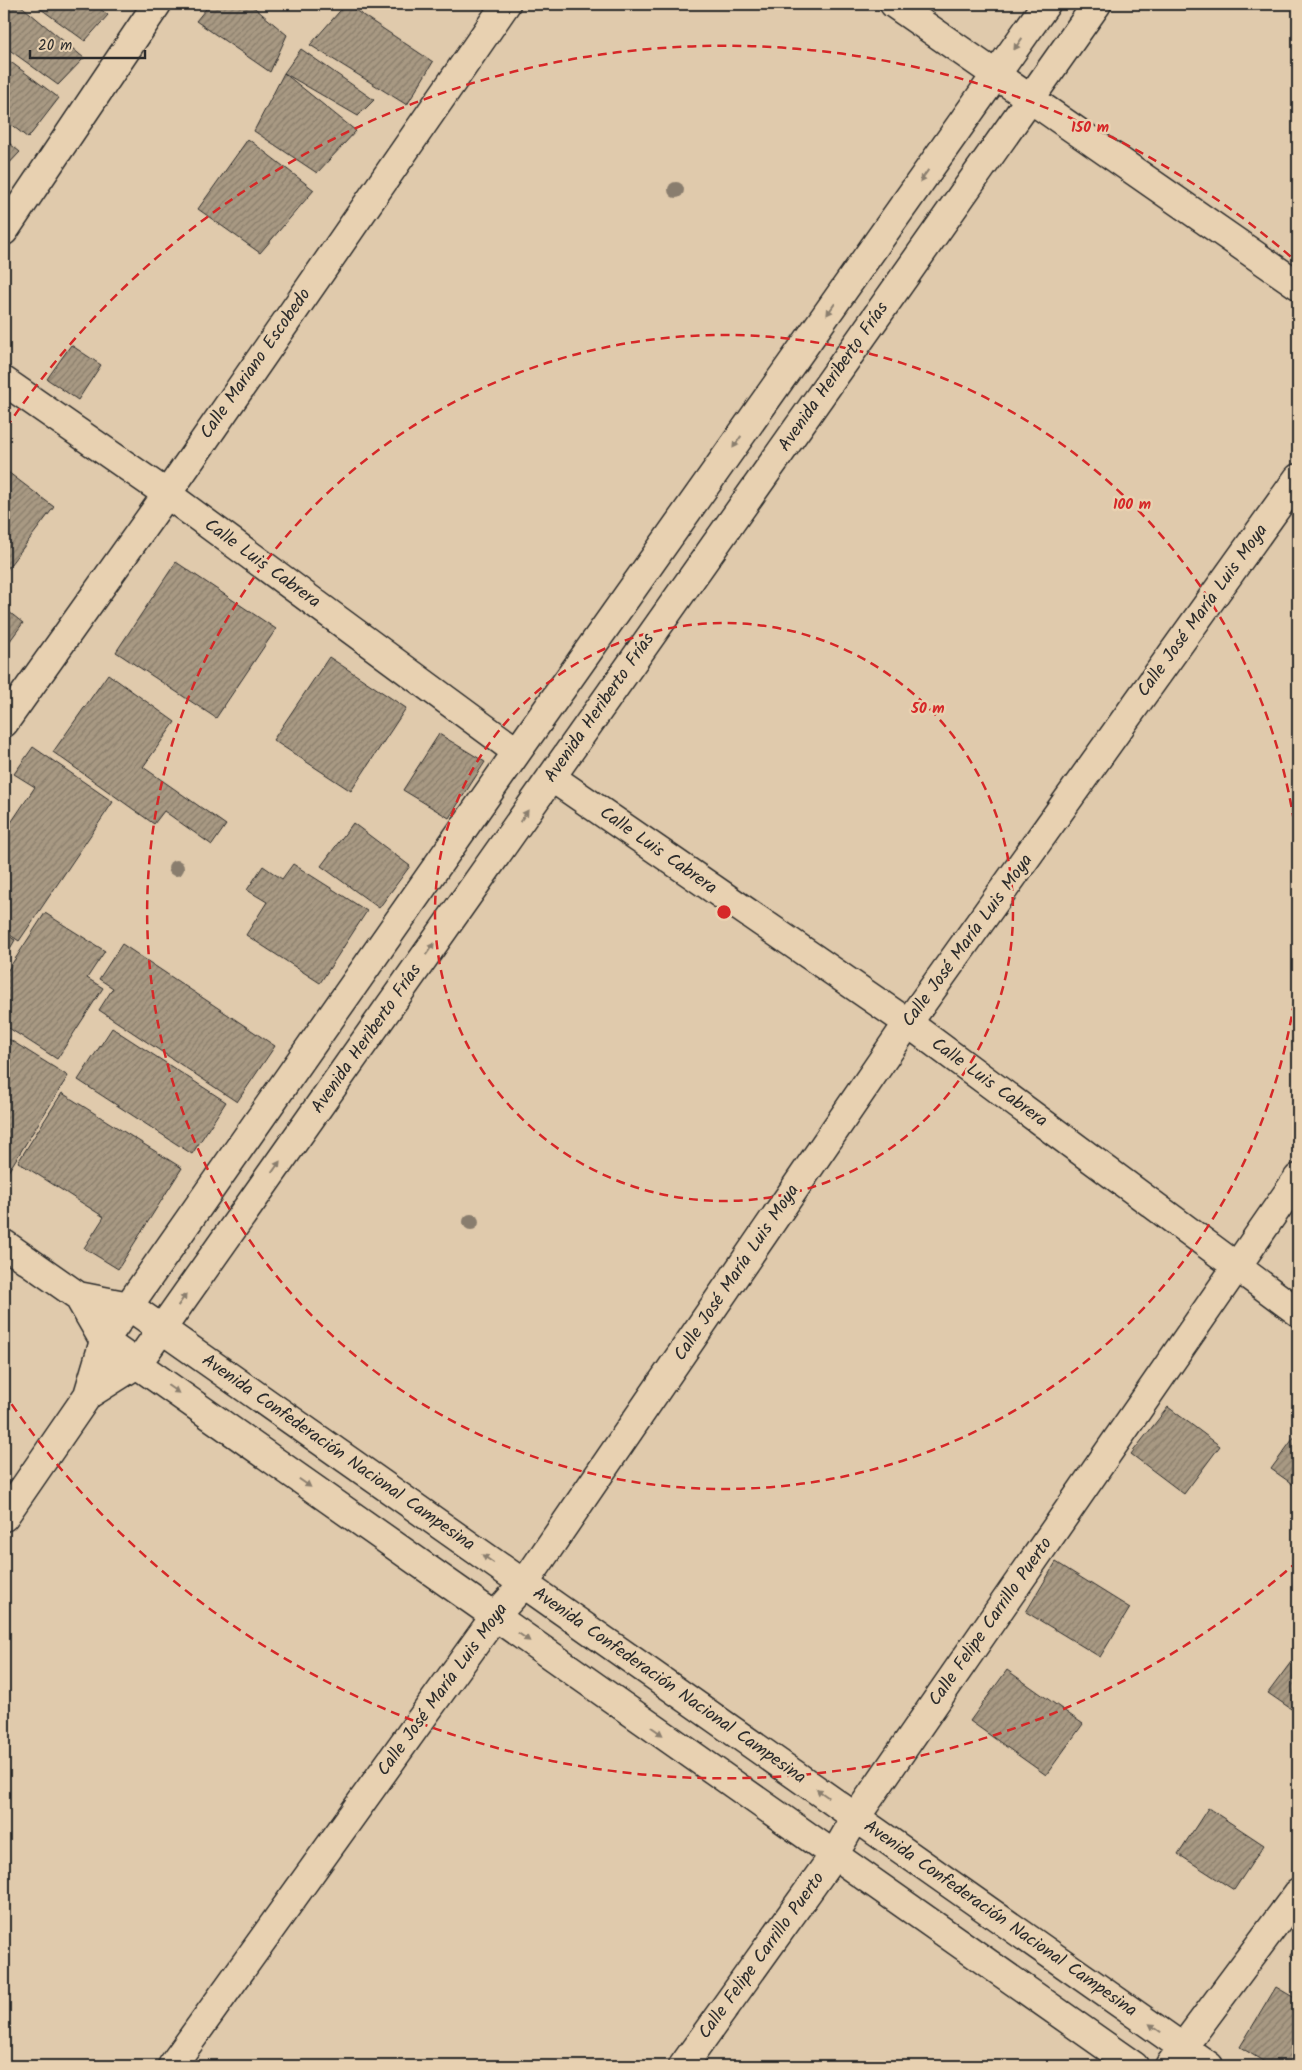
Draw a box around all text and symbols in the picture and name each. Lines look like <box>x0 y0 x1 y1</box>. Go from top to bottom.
scale bar <box>30 28 145 60</box>
text: 20 m <box>38 34 72 58</box>
one-way arrow <box>1013 37 1023 50</box>
text: 150 m <box>1071 116 1109 140</box>
one-way arrow <box>919 169 929 183</box>
street label: Calle Mariano Escobedo <box>193 282 319 446</box>
street label: Avenida Heriberto Frías <box>771 296 897 458</box>
one-way arrow <box>826 302 836 316</box>
one-way arrow <box>732 435 742 448</box>
text: 100 m <box>1113 493 1151 517</box>
street label: Calle Luis Cabrera <box>198 512 326 616</box>
street label: Calle José María Luis Moya <box>1130 518 1276 704</box>
street label: Avenida Heriberto Frías <box>537 627 663 789</box>
text: 50 m <box>910 697 945 721</box>
street label: Calle Luis Cabrera <box>593 800 723 902</box>
one-way arrow <box>519 809 529 823</box>
street label: Calle José María Luis Moya <box>895 848 1041 1034</box>
centre of rings <box>715 903 733 921</box>
one-way arrow <box>425 942 435 956</box>
street label: Avenida Heriberto Frías <box>304 958 430 1120</box>
street label: Calle Luis Cabrera <box>925 1031 1053 1135</box>
one-way arrow <box>271 1161 281 1174</box>
street label: Calle José María Luis Moya <box>667 1179 807 1367</box>
one-way arrow <box>177 1293 187 1307</box>
street label: Avenida Confederación Nacional Campesina <box>195 1347 481 1559</box>
one-way arrow <box>166 1384 179 1394</box>
one-way arrow <box>299 1478 312 1488</box>
street label: Calle Felipe Carrillo Puerto <box>922 1531 1060 1713</box>
one-way arrow <box>481 1554 495 1564</box>
street label: Avenida Confederación Nacional Campesina <box>526 1580 812 1792</box>
street label: Calle José María Luis Moya <box>370 1597 516 1783</box>
one-way arrow <box>517 1632 531 1642</box>
one-way arrow <box>650 1726 664 1736</box>
one-way arrow <box>815 1788 828 1798</box>
street label: Avenida Confederación Nacional Campesina <box>857 1813 1143 2025</box>
street label: Calle Felipe Carrillo Puerto <box>691 1866 833 2046</box>
one-way arrow <box>1148 2023 1161 2033</box>

